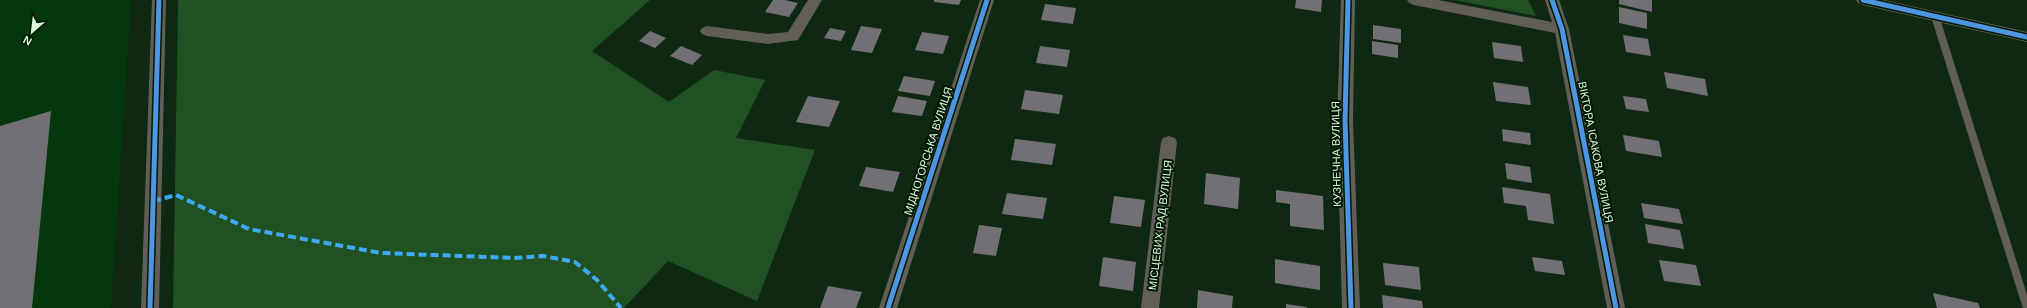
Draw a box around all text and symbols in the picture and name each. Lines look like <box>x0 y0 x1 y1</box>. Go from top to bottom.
north arrow <box>12 12 52 52</box>
text: N <box>21 34 34 48</box>
street label: ВІКТОРА ІСАКОВА ВУЛИЦЯ <box>1576 80 1616 224</box>
street label: МІДНОГОРСЬКА ВУЛИЦЯ <box>902 85 954 217</box>
street label: КУЗНЕЧНА ВУЛИЦЯ <box>1329 101 1343 207</box>
street label: МІСЦЕВИХ РАД ВУЛИЦЯ <box>1146 159 1174 291</box>

